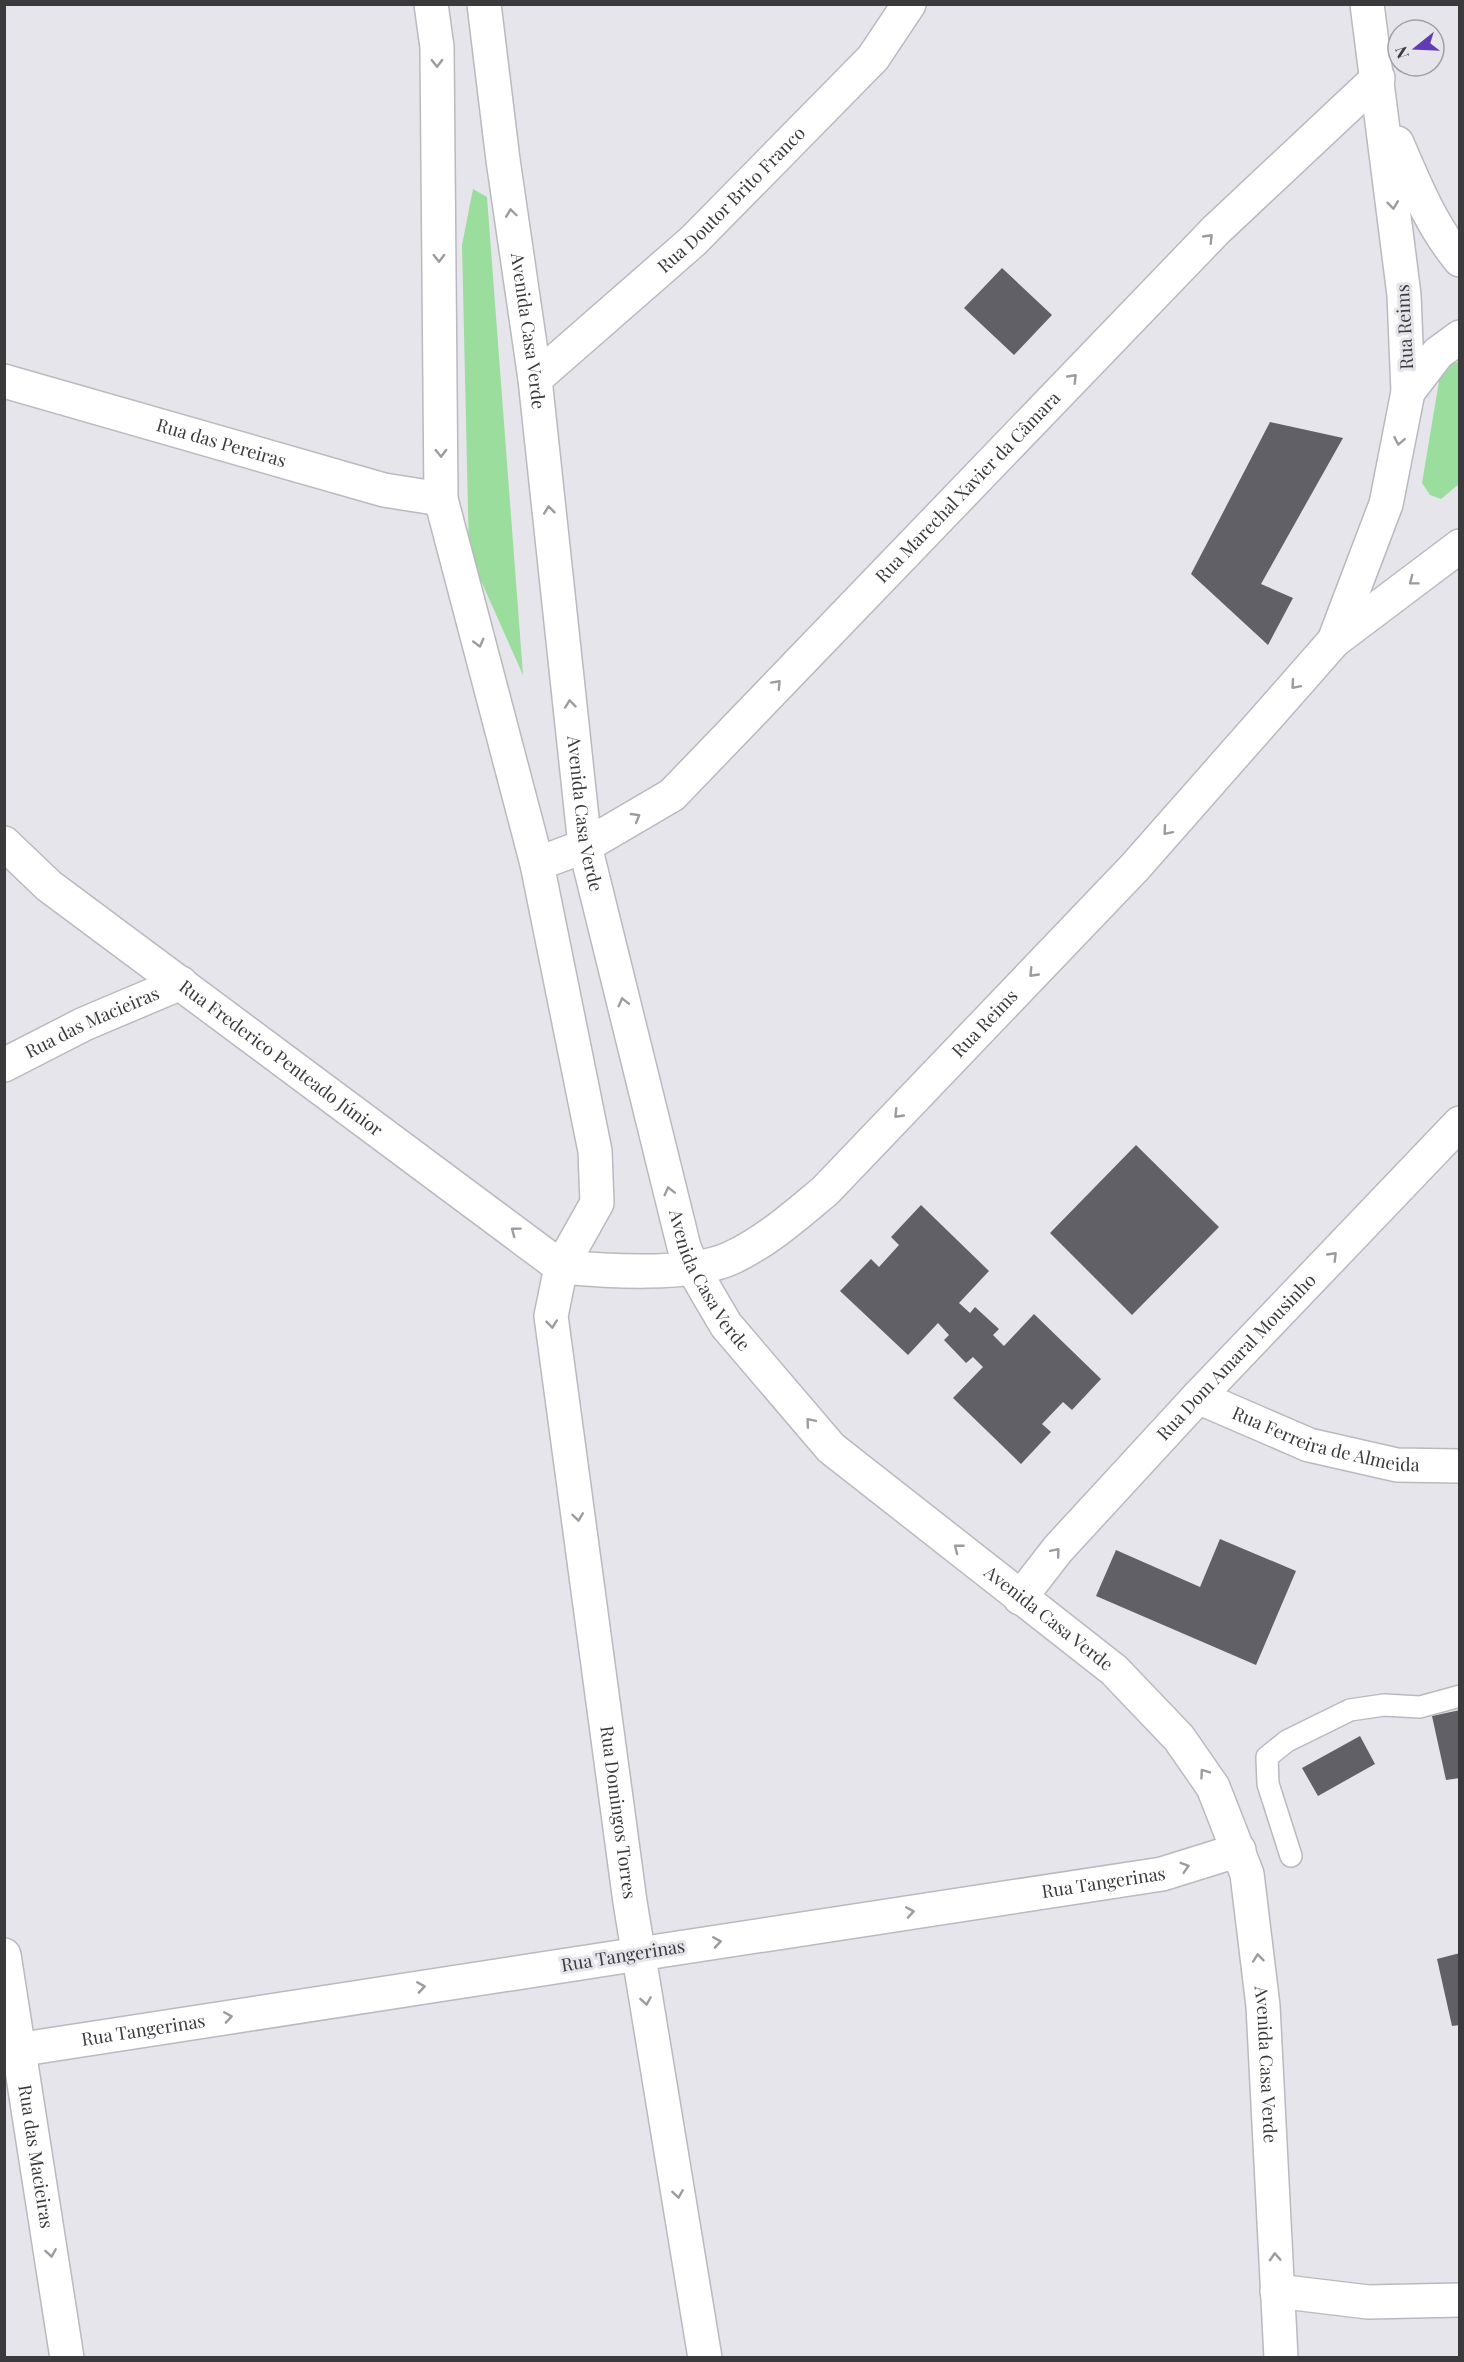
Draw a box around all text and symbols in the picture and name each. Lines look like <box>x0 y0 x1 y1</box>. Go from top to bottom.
north arrow <box>1386 18 1446 78</box>
text: N <box>1389 44 1413 62</box>
one-way arrow <box>431 58 443 67</box>
street label: Rua Doutor Brito Franco <box>652 121 810 278</box>
one-way arrow <box>1387 201 1399 210</box>
one-way arrow <box>505 208 517 217</box>
one-way arrow <box>1201 234 1212 245</box>
street label: Avenida Casa Verde <box>506 250 551 410</box>
one-way arrow <box>433 253 445 262</box>
street label: Rua Reims <box>1390 284 1418 370</box>
one-way arrow <box>1066 374 1077 384</box>
street label: Rua Marechal Xavier da Câmara <box>870 386 1065 588</box>
street label: Rua das Pereiras <box>154 412 289 472</box>
one-way arrow <box>1393 435 1406 445</box>
one-way arrow <box>435 448 447 457</box>
one-way arrow <box>544 506 556 515</box>
one-way arrow <box>1408 574 1419 585</box>
one-way arrow <box>471 638 484 648</box>
one-way arrow <box>1292 678 1303 689</box>
one-way arrow <box>770 681 781 692</box>
one-way arrow <box>564 700 577 709</box>
street label: Avenida Casa Verde <box>562 733 609 894</box>
one-way arrow <box>630 813 640 825</box>
one-way arrow <box>1163 824 1174 835</box>
one-way arrow <box>1029 967 1040 977</box>
street label: Rua Frederico Penteado Júnior <box>175 974 388 1141</box>
street label: Rua das Macieiras <box>21 981 163 1063</box>
street label: Rua Reims <box>946 984 1023 1062</box>
one-way arrow <box>617 997 630 1007</box>
one-way arrow <box>895 1107 906 1118</box>
one-way arrow <box>663 1186 676 1196</box>
street label: Avenida Casa Verde <box>664 1206 756 1356</box>
one-way arrow <box>510 1227 521 1238</box>
one-way arrow <box>1326 1252 1337 1262</box>
street label: Rua Dom Amaral Mousinho <box>1151 1268 1321 1445</box>
one-way arrow <box>545 1319 558 1329</box>
street label: Rua Ferreira de Almeida <box>1229 1400 1420 1476</box>
one-way arrow <box>806 1418 817 1429</box>
one-way arrow <box>572 1513 584 1522</box>
one-way arrow <box>954 1545 965 1556</box>
one-way arrow <box>1049 1547 1060 1558</box>
street label: Avenida Casa Verde <box>979 1559 1118 1676</box>
street label: Rua Domingos Torres <box>595 1724 642 1900</box>
one-way arrow <box>1200 1768 1211 1779</box>
street label: Rua Tangerinas <box>1040 1861 1167 1903</box>
one-way arrow <box>1179 1862 1190 1874</box>
one-way arrow <box>905 1907 915 1919</box>
street label: Rua Tangerinas <box>559 1933 686 1977</box>
one-way arrow <box>713 1936 722 1948</box>
one-way arrow <box>1252 1953 1265 1962</box>
one-way arrow <box>416 1982 426 1994</box>
street label: Avenida Casa Verde <box>1250 1983 1283 2144</box>
one-way arrow <box>639 1996 652 2006</box>
street label: Rua Tangerinas <box>80 2008 207 2051</box>
one-way arrow <box>224 2012 233 2024</box>
street label: Rua das Macieiras <box>13 2083 60 2230</box>
one-way arrow <box>671 2189 683 2199</box>
one-way arrow <box>44 2247 57 2257</box>
one-way arrow <box>1269 2253 1282 2262</box>

